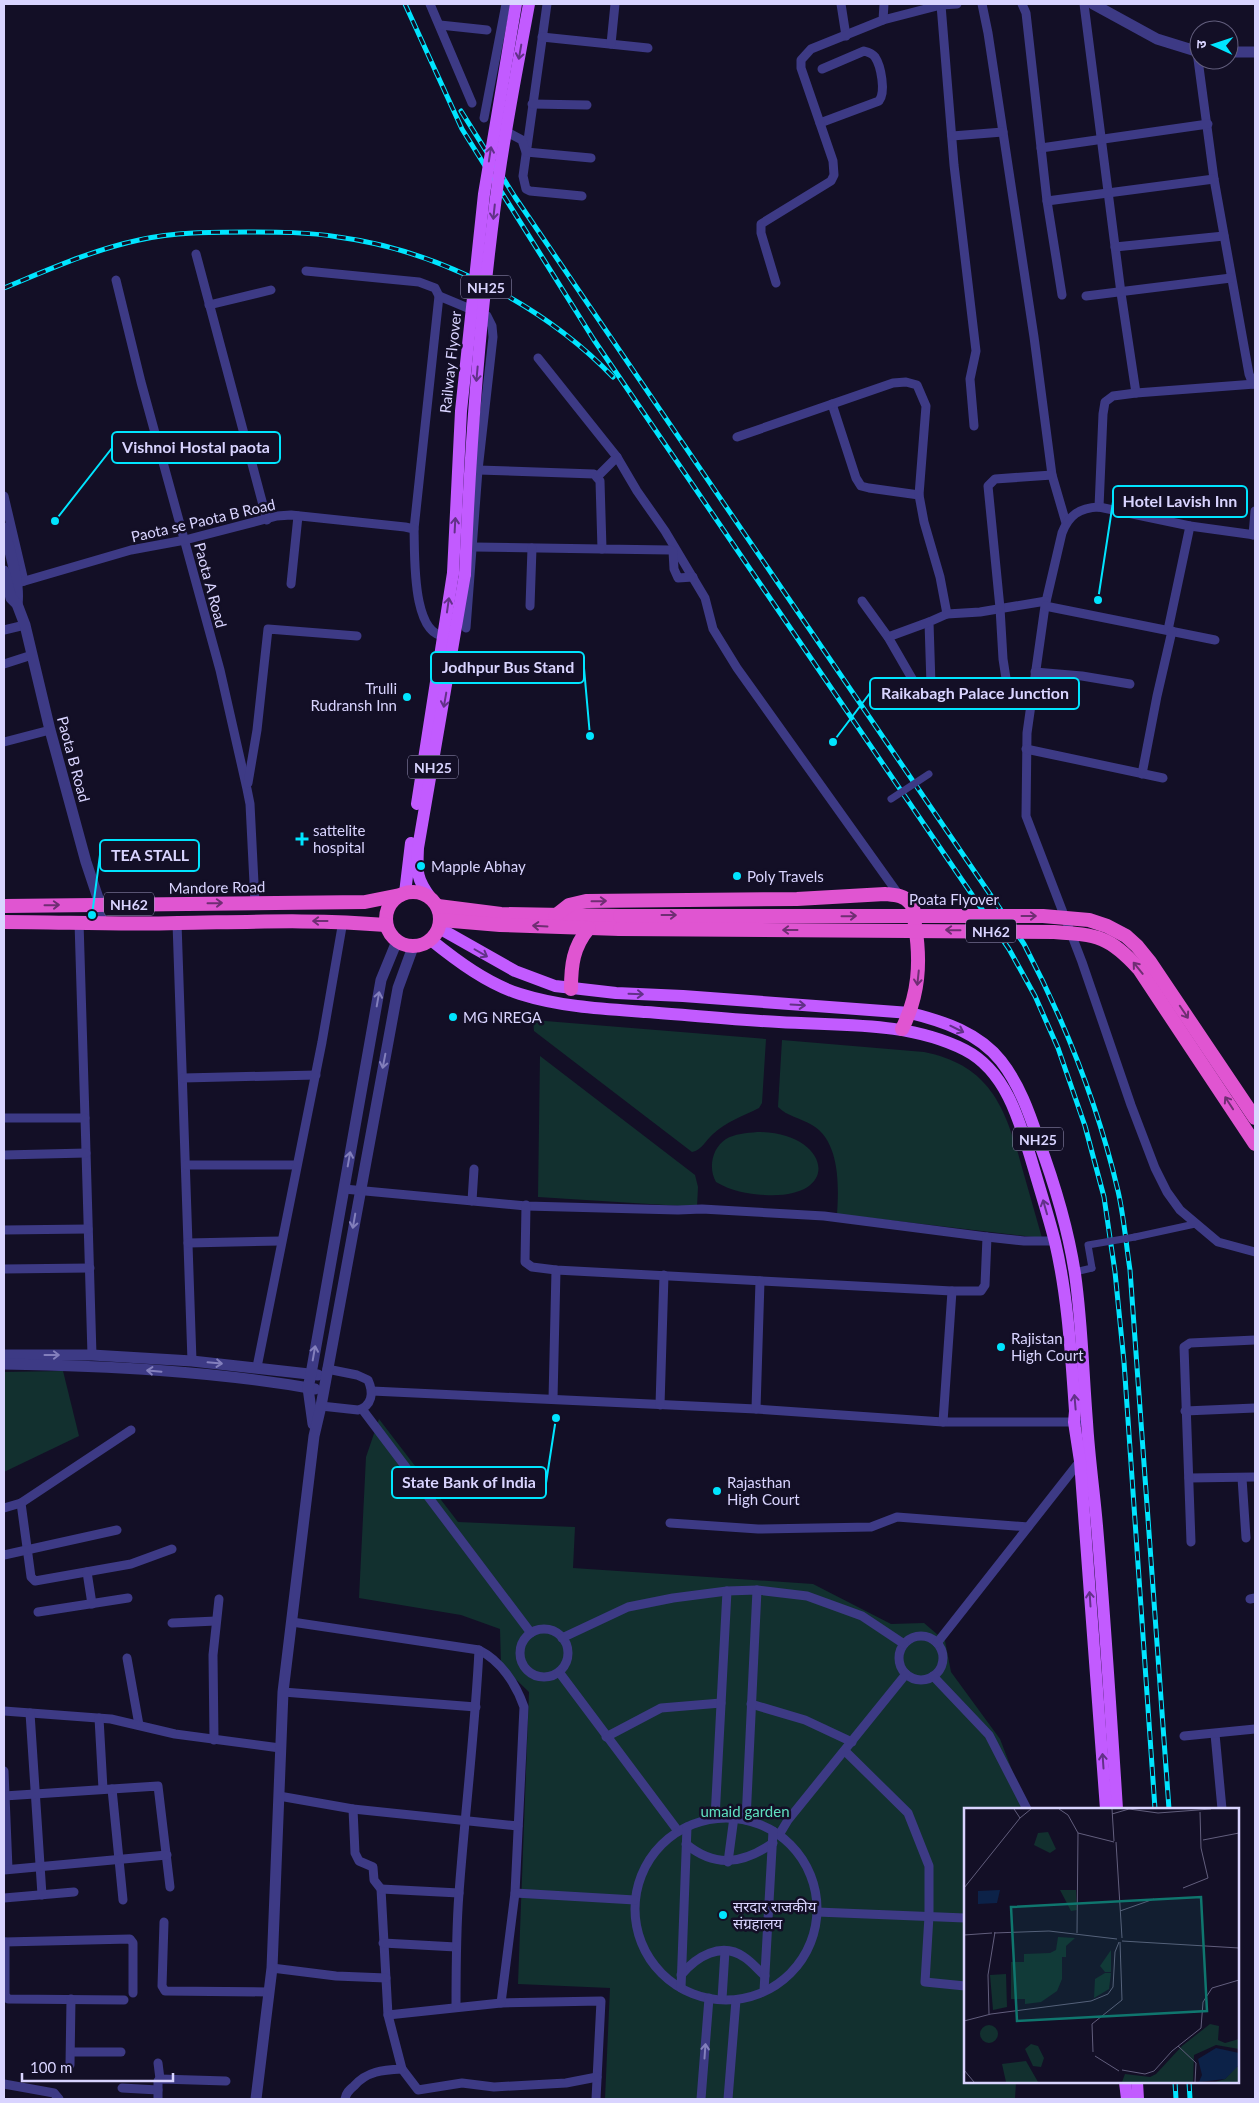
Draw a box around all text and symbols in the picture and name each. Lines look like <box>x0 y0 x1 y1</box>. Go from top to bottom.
north arrow <box>1189 20 1239 70</box>
text: उ <box>1192 39 1209 49</box>
one-way arrow <box>515 43 525 59</box>
one-way arrow <box>486 146 496 162</box>
one-way arrow <box>489 204 499 220</box>
road number: NH25 <box>461 276 511 298</box>
street label: Railway Flyover <box>436 309 464 414</box>
one-way arrow <box>472 365 482 381</box>
callout: Vishnoi Hostal paota <box>112 432 280 463</box>
text: Vishnoi Hostal paota <box>121 437 270 456</box>
callout: Hotel Lavish Inn <box>1113 486 1247 517</box>
text: Hotel Lavish Inn <box>1123 491 1237 510</box>
street label: Paota se Paota B Road <box>129 495 277 545</box>
one-way arrow <box>450 517 460 533</box>
street label: Paota A Road <box>191 540 231 630</box>
one-way arrow <box>444 597 454 613</box>
callout: Jodhpur Bus Stand <box>431 652 584 683</box>
text: Jodhpur Bus Stand <box>442 657 574 676</box>
callout: Raikabagh Palace Junction <box>870 678 1079 709</box>
place label: Trulli Rudransh Inn <box>310 679 397 714</box>
text: Raikabagh Palace Junction <box>881 683 1069 702</box>
marker: Trulli Rudransh Inn <box>401 691 413 703</box>
one-way arrow <box>439 691 449 707</box>
street label: Paota B Road <box>54 714 94 804</box>
road number: NH25 <box>408 756 458 779</box>
place label: sattelite hospital <box>313 821 365 856</box>
marker: sattelite hospital <box>295 832 309 846</box>
callout: TEA STALL <box>100 840 199 871</box>
text: TEA STALL <box>111 845 190 864</box>
place label: Mapple Abhay <box>431 857 526 875</box>
marker: Mapple Abhay <box>415 860 427 872</box>
place label: Poly Travels <box>747 867 824 885</box>
marker: Poly Travels <box>731 870 743 882</box>
street label: Mandore Road <box>169 877 265 897</box>
street label: Poata Flyover <box>909 890 999 908</box>
road number: NH62 <box>104 892 154 916</box>
one-way arrow <box>591 896 607 906</box>
one-way arrow <box>206 898 223 908</box>
one-way arrow <box>44 900 60 910</box>
one-way arrow <box>660 910 676 920</box>
one-way arrow <box>1020 911 1036 921</box>
one-way arrow <box>840 912 856 921</box>
one-way arrow <box>312 916 328 926</box>
road number: NH62 <box>966 919 1016 942</box>
one-way arrow <box>532 922 548 931</box>
one-way arrow <box>782 925 798 935</box>
one-way arrow <box>945 925 961 935</box>
one-way arrow <box>474 948 488 958</box>
one-way arrow <box>1132 962 1143 975</box>
one-way arrow <box>913 970 923 986</box>
one-way arrow <box>628 989 644 998</box>
one-way arrow <box>374 991 383 1007</box>
one-way arrow <box>790 1000 806 1009</box>
one-way arrow <box>1180 1005 1190 1019</box>
place label: MG NREGA <box>463 1008 543 1026</box>
marker: MG NREGA <box>447 1011 459 1023</box>
one-way arrow <box>949 1025 964 1034</box>
one-way arrow <box>379 1053 388 1069</box>
one-way arrow <box>1223 1096 1234 1110</box>
road number: NH25 <box>1013 1128 1063 1150</box>
one-way arrow <box>345 1151 355 1167</box>
one-way arrow <box>1039 1200 1049 1216</box>
one-way arrow <box>348 1213 358 1229</box>
place label: Rajistan High Court <box>1011 1329 1084 1364</box>
marker: Rajistan High Court <box>995 1341 1007 1353</box>
one-way arrow <box>310 1346 320 1362</box>
one-way arrow <box>44 1350 60 1360</box>
one-way arrow <box>206 1358 222 1368</box>
one-way arrow <box>146 1366 162 1376</box>
one-way arrow <box>1070 1394 1079 1410</box>
callout: State Bank of India <box>392 1467 546 1498</box>
text: State Bank of India <box>402 1472 536 1491</box>
place label: Rajasthan High Court <box>727 1473 800 1508</box>
marker: Rajasthan High Court <box>711 1485 723 1497</box>
one-way arrow <box>1085 1591 1095 1607</box>
one-way arrow <box>1098 1753 1107 1769</box>
park label: umaid garden <box>700 1802 790 1820</box>
inset map <box>964 1808 1239 2083</box>
place label: सरदार राजकीय संग्रहालय <box>733 1897 817 1932</box>
marker: सरदार राजकीय संग्रहालय <box>717 1909 729 1921</box>
one-way arrow <box>700 2043 710 2059</box>
scale bar <box>22 2050 174 2082</box>
text: 100 m <box>30 2058 72 2076</box>

